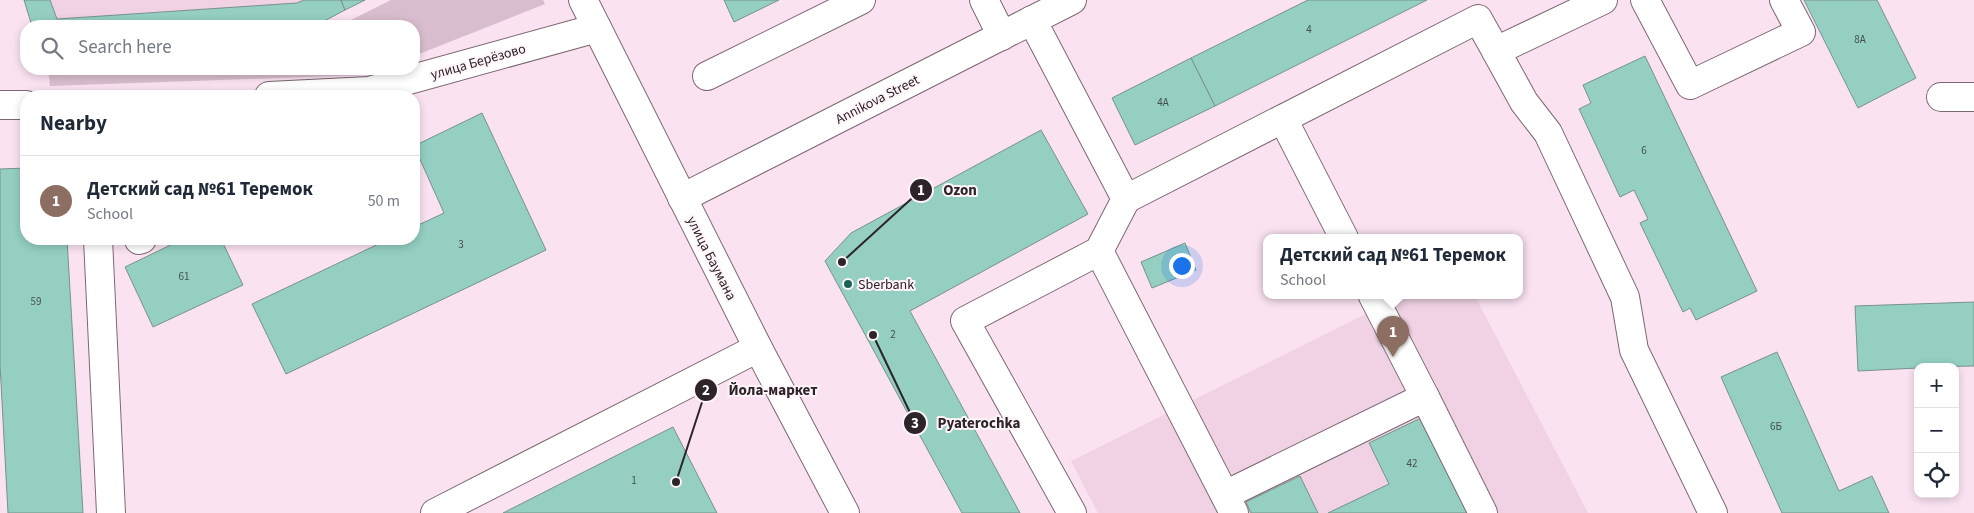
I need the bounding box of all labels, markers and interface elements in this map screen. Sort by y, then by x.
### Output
search box [20,20,420,75]
house number: 4 [1306,22,1312,37]
house number: 8А [1854,32,1866,47]
icon: search [38,34,66,62]
text: Search here [78,34,172,61]
street label: улица Берёзово [428,39,528,85]
street label: Annikova Street [832,70,923,130]
house number: 4А [1157,95,1169,110]
text: Nearby [40,108,107,138]
house number: 6 [1641,143,1647,158]
callout: Ozon [908,175,987,205]
text: Детский сад №61 Теремок [87,176,313,203]
text: 1 [917,180,925,201]
text: Ozon [943,180,977,201]
text: 1 [52,190,60,212]
text: 50 m [368,190,400,212]
text: School [87,203,133,225]
street label: улица Баумана [681,213,741,304]
popup [1263,234,1523,299]
house number: 3 [458,237,464,252]
text: Детский сад №61 Теремок [1280,242,1506,269]
your location [1169,253,1195,279]
house number: 61 [179,269,189,284]
text: School [1280,269,1326,291]
place label: Sberbank [858,275,914,295]
marker: Sberbank [842,278,854,290]
house number: 59 [31,294,41,309]
pin: 1 [1377,316,1409,357]
house number: 2 [890,327,896,342]
map controls [1914,363,1959,498]
button: + [1914,363,1959,408]
callout: Йола-маркет [694,375,828,405]
text: 2 [702,380,710,401]
text: Йола-маркет [728,380,818,401]
callout: Pyaterochka [903,408,1031,438]
button: − [1914,408,1959,453]
text: 3 [911,413,919,434]
text: Pyaterochka [937,413,1021,434]
house number: 6Б [1770,419,1782,434]
button: locate [1914,453,1959,498]
house number: 42 [1407,456,1417,471]
house number: 1 [631,473,637,488]

